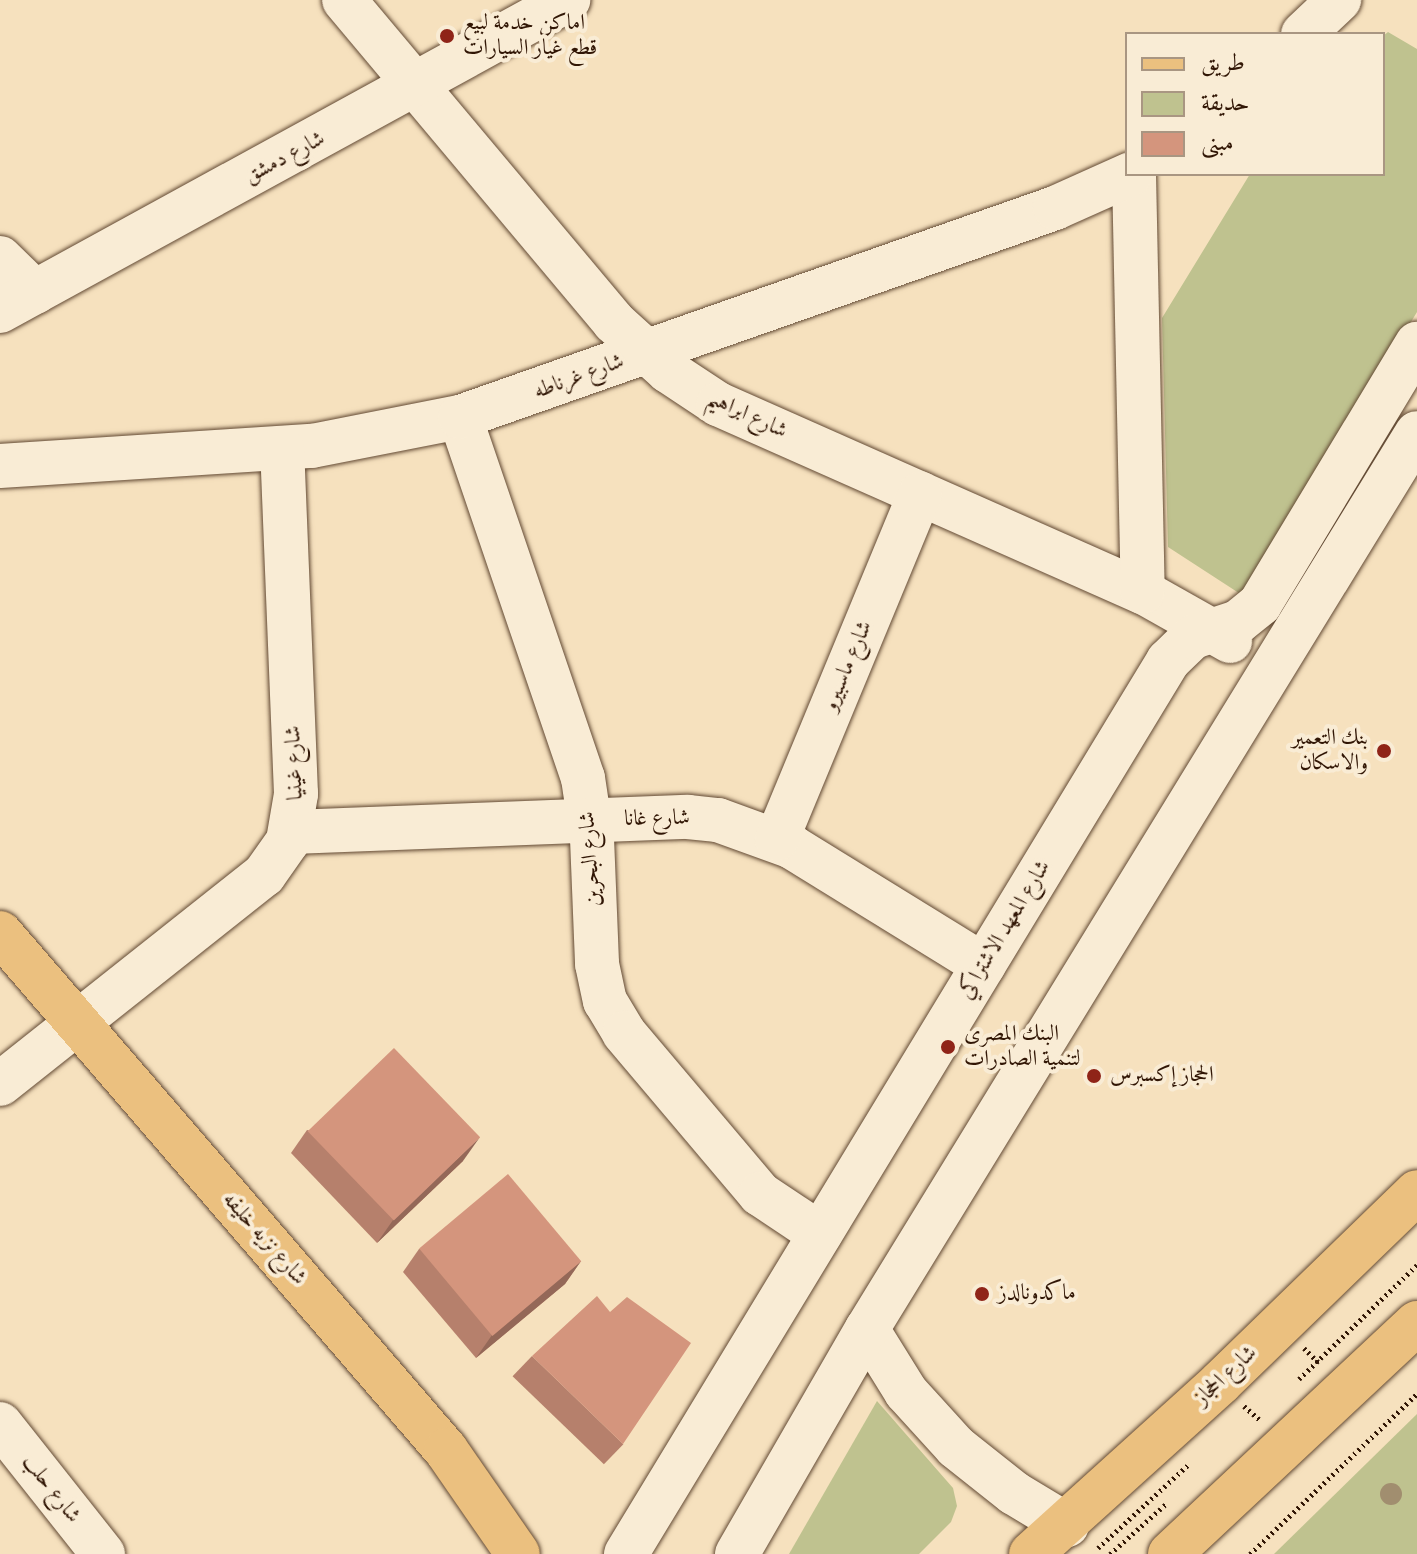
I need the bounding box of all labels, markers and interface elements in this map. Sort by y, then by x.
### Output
place label: اماكن خدمة لبيع قطع غيار السيارات [463,10,597,62]
marker: اماكن خدمة لبيع قطع غيار السيارات [438,27,456,45]
legend [1125,32,1385,176]
text: طريق [1201,48,1245,79]
text: حديقة [1201,88,1250,119]
street label: شارع دمشق [240,126,330,190]
text: مبنى [1201,128,1234,159]
street label: شارع غرناطه [530,349,628,405]
street label: شارع ابراهيم [703,385,791,445]
street label: شارع ماسبيرو [817,617,879,715]
street label: شارع غينيا [281,725,309,801]
place label: بنك التعمير والاسكان [1292,725,1368,776]
marker: بنك التعمير والاسكان [1375,742,1393,760]
street label: شارع غانا [624,805,690,833]
street label: شارع البحرين [575,811,607,907]
street label: شارع المعهد الاشتراكي [953,856,1057,1004]
place label: البنك المصرى لتنمية الصادرات [964,1021,1081,1072]
marker: البنك المصرى لتنمية الصادرات [939,1038,957,1056]
place label: الحجاز إكسبرس [1110,1063,1214,1089]
marker: الحجاز إكسبرس [1085,1067,1103,1085]
street label: شارع نزيه خليفه [216,1187,312,1291]
place label: ماكدونالدز [998,1281,1076,1307]
marker: ماكدونالدز [973,1285,991,1303]
street label: شارع الحجاز [1189,1340,1263,1412]
street label: شارع حلب [16,1449,86,1529]

